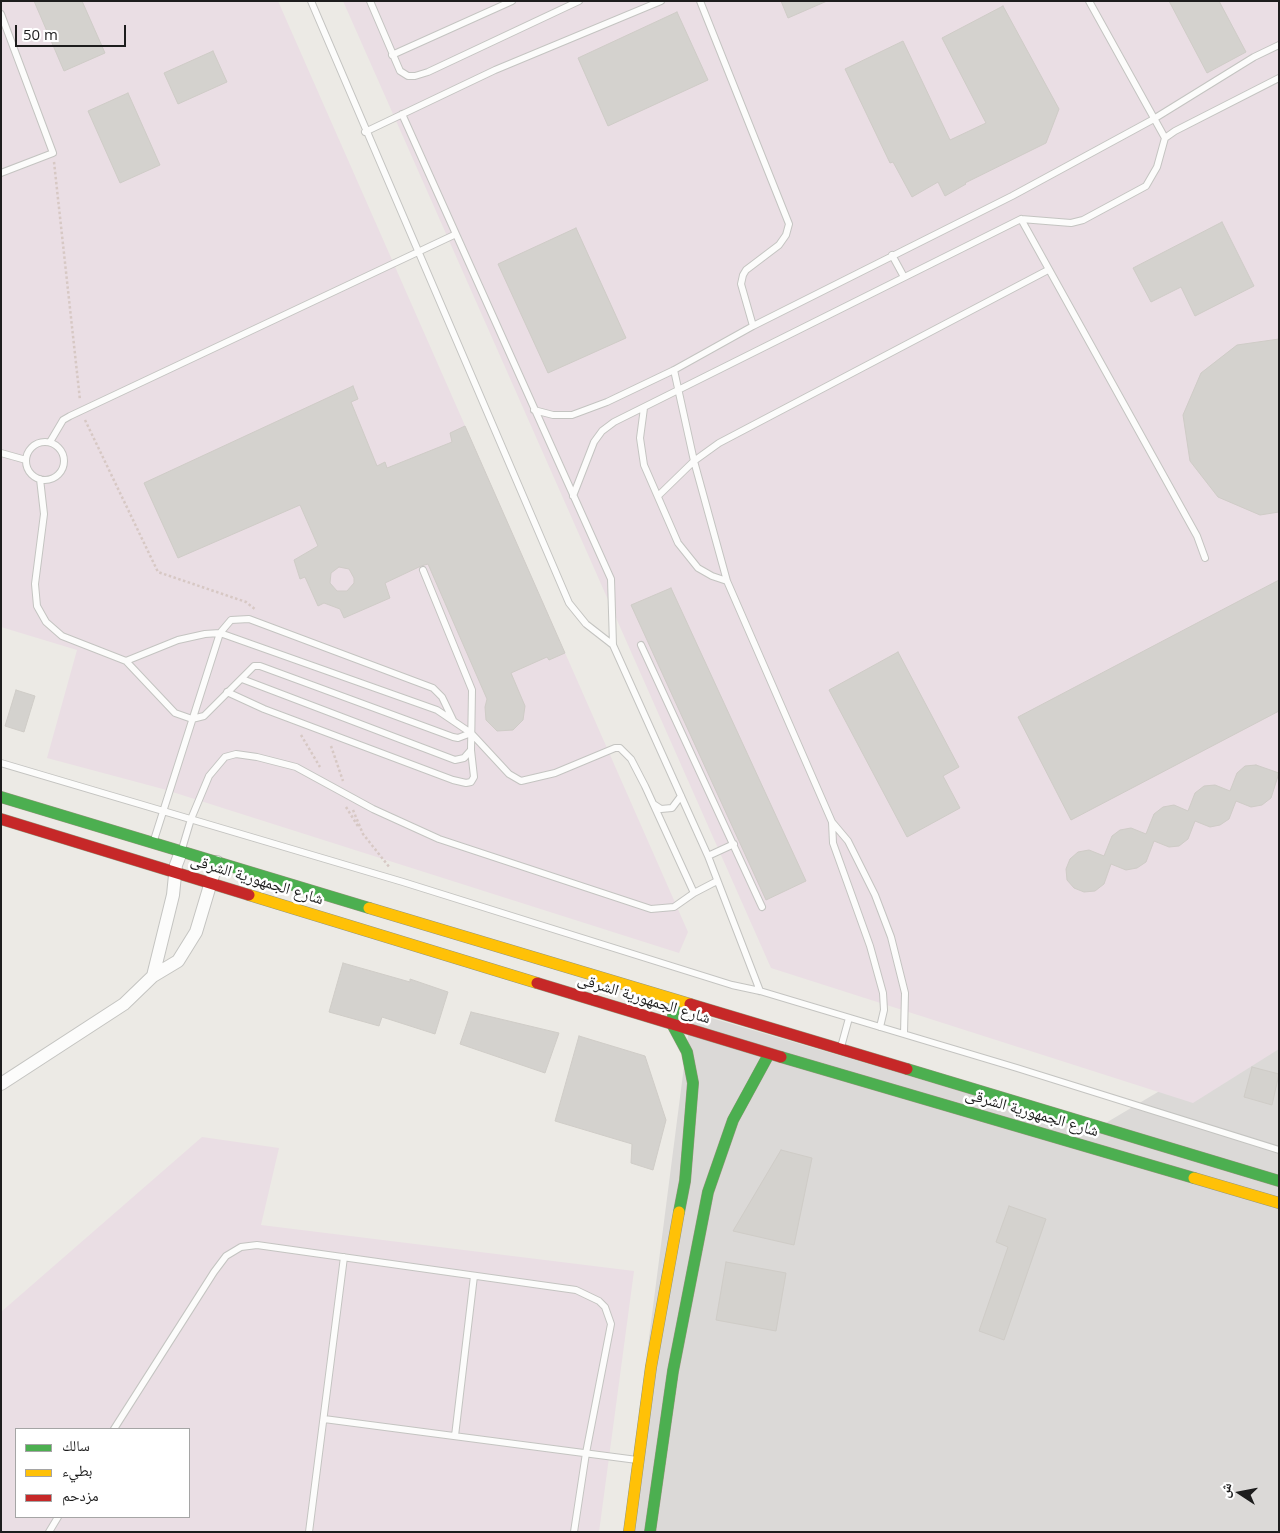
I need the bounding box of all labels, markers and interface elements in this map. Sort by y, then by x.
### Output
scale bar [18,15,129,47]
text: 50 m [23,24,58,44]
street label: شارع الجمهورية الشرقى [188,851,326,909]
street label: شارع الجمهورية الشرقى [575,970,713,1028]
street label: شارع الجمهورية الشرقى [963,1085,1101,1141]
legend [15,1428,190,1518]
text: سالك [62,1435,90,1455]
text: بطيء [62,1460,92,1480]
north arrow [1215,1468,1265,1518]
text: ش [1214,1481,1236,1499]
text: مزدحم [62,1485,99,1505]

